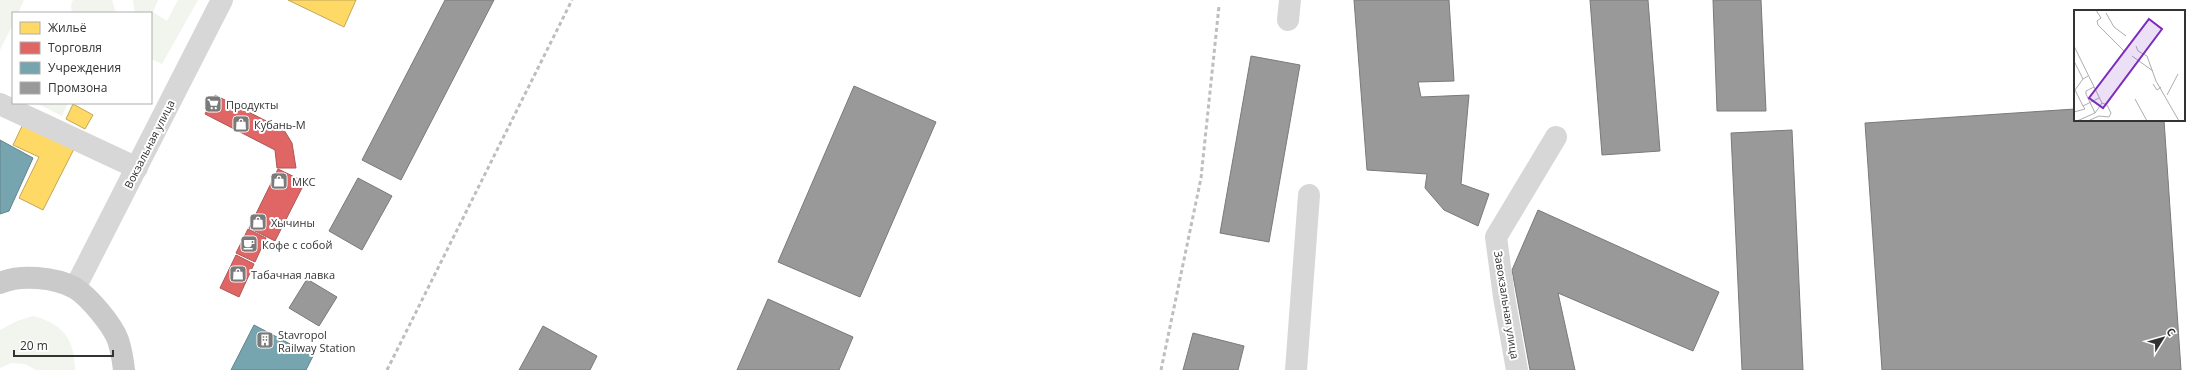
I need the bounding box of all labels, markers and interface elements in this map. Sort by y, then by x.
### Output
inset map [2074,10,2185,121]
legend [12,12,152,104]
text: Жильё [48,19,87,36]
text: Торговля [48,39,102,56]
text: Учреждения [48,59,121,76]
text: Промзона [48,79,107,96]
supermarket icon: Продукты [203,94,223,114]
street label: Вокзальная улица [120,97,178,191]
place label: Продукты [226,97,279,112]
shop icon: Кубань-М [231,114,251,134]
place label: Кубань-М [254,117,306,132]
shop icon: МКС [269,171,289,191]
place label: МКС [292,174,316,189]
shop icon: Хычины [248,212,268,232]
place label: Хычины [271,215,315,230]
cafe icon: Кофе с собой [239,234,259,254]
place label: Кофе с собой [262,237,332,252]
street label: Завокзальная улица [1491,250,1523,360]
shop icon: Табачная лавка [228,264,248,284]
place label: Табачная лавка [251,267,335,282]
north arrow [2143,318,2183,358]
text: С [2163,324,2179,339]
place label: Stavropol Railway Station [278,327,356,355]
building icon: Stavropol Railway Station [255,330,275,350]
scale bar [14,332,113,358]
text: 20 m [20,337,48,354]

